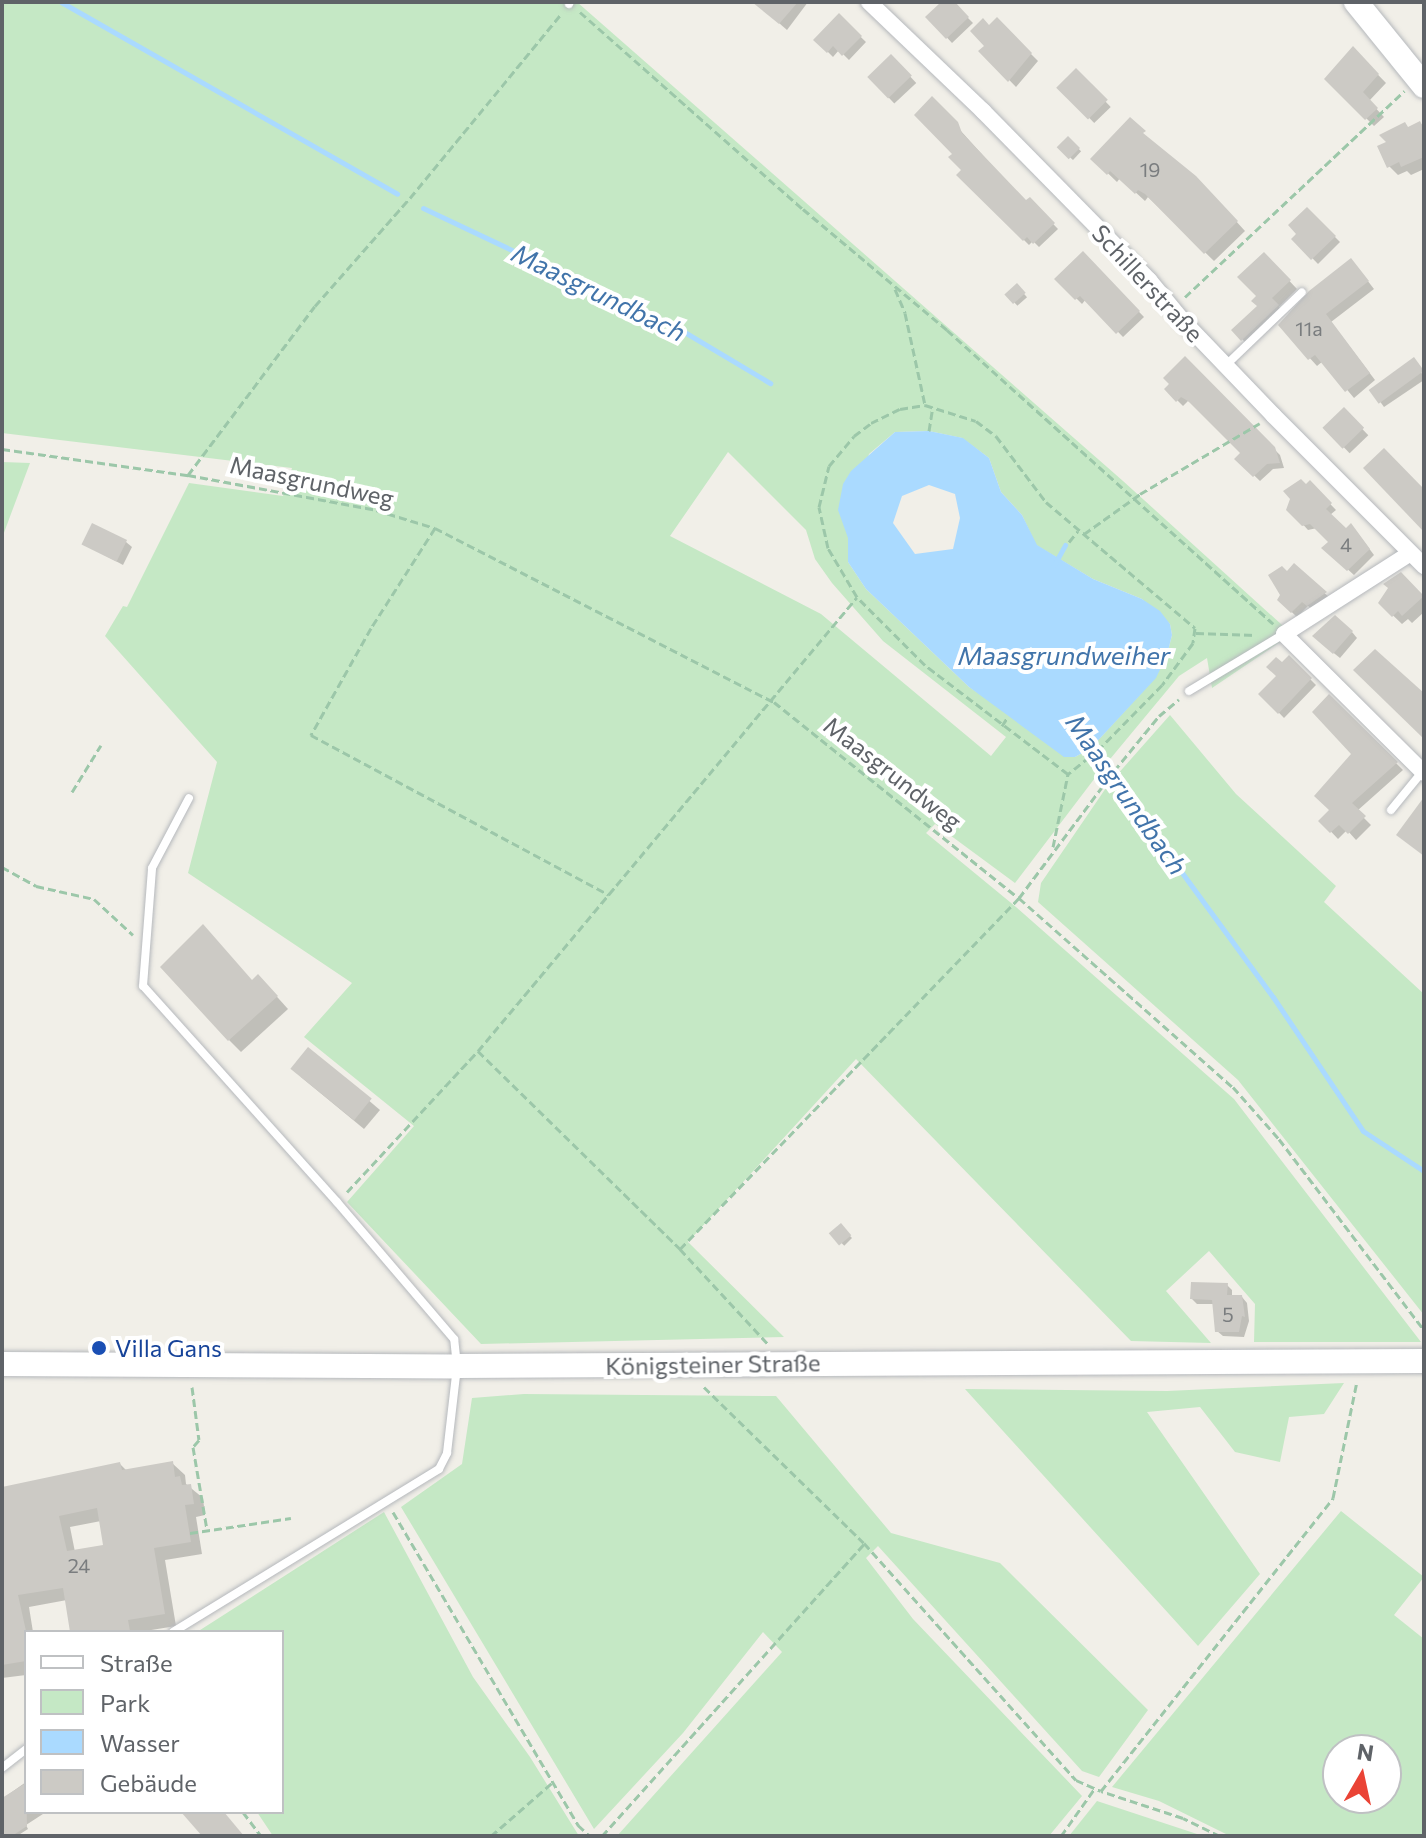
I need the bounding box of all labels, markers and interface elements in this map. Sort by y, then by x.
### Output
house number: 19 [1140,157,1160,181]
street label: Schillerstraße [1086,218,1210,348]
water label: Maasgrundbach [507,236,691,348]
house number: 11a [1295,316,1323,340]
street label: Maasgrundweg [227,450,397,512]
house number: 4 [1340,532,1352,556]
water label: Maasgrundweiher [958,639,1170,671]
water label: Maasgrundbach [1060,708,1194,880]
street label: Maasgrundweg [818,710,968,836]
house number: 5 [1222,1302,1234,1326]
place label: Villa Gans [115,1334,222,1362]
marker: Villa Gans [90,1339,108,1357]
street label: Königsteiner Straße [605,1348,821,1380]
house number: 24 [68,1553,90,1577]
legend [24,1630,284,1814]
text: Straße [100,1648,173,1677]
text: Park [100,1688,150,1717]
text: Wasser [100,1728,180,1757]
north arrow [1322,1734,1402,1814]
text: N [1355,1737,1376,1766]
text: Gebäude [100,1768,197,1797]

